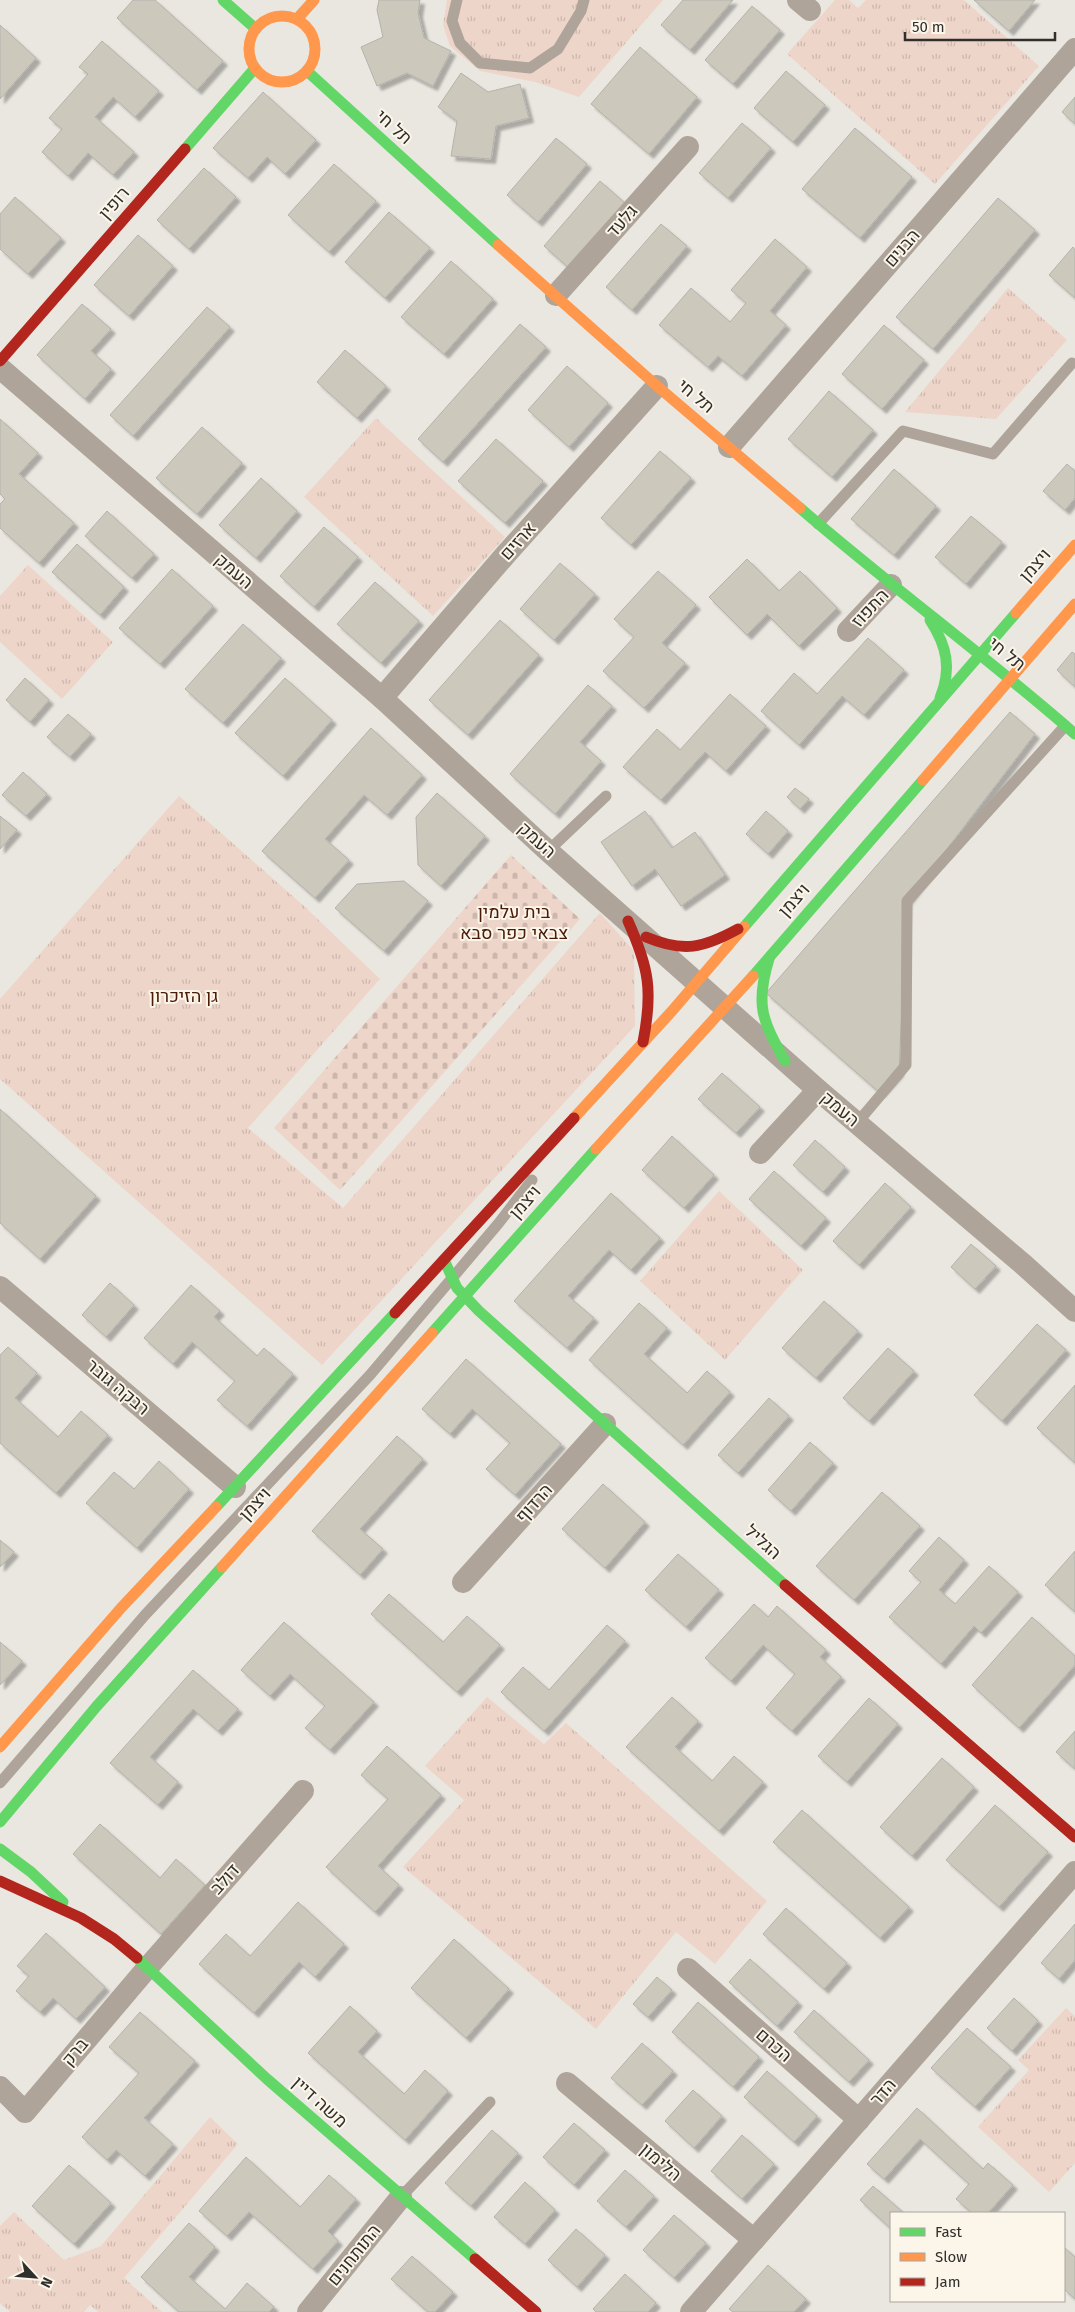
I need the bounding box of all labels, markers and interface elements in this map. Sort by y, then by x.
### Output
scale bar [905,10,1055,42]
text: 50 m [912,18,945,36]
street label: תל חי [371,105,417,149]
street label: רופין [94,182,134,224]
street label: גלעד [602,200,642,242]
street label: הבנים [879,224,925,272]
street label: תל חי [673,374,719,418]
street label: ארזים [495,517,541,565]
street label: ויצמן [1015,544,1055,586]
street label: העמק [210,548,258,594]
street label: התפוז [847,584,893,632]
street label: תל חי [984,632,1030,676]
street label: העמק [513,817,561,863]
street label: ויצמן [774,879,814,921]
park label: בית עלמין צבאי כפר סבא [460,901,568,944]
park label: גן הזיכרון [150,985,218,1007]
street label: העמק [816,1087,864,1131]
street label: ויצמן [505,1181,545,1223]
street label: רבקה גובר [82,1354,154,1420]
street label: הרדוף [511,1479,557,1527]
street label: ויצמן [234,1483,276,1525]
street label: הגליל [740,1520,786,1564]
street label: דולב [206,1859,244,1899]
street label: הכרם [751,2023,797,2067]
street label: ברק [57,2033,93,2070]
street label: משה דיין [288,2072,352,2132]
street label: הדר [865,2074,901,2110]
street label: הלימון [636,2138,686,2186]
legend [890,2212,1065,2302]
street label: התותחנים [323,2220,385,2290]
text: Fast [935,2223,962,2241]
text: Slow [935,2248,967,2266]
north arrow [10,2252,60,2302]
text: Jam [935,2273,961,2291]
text: N [37,2275,56,2290]

